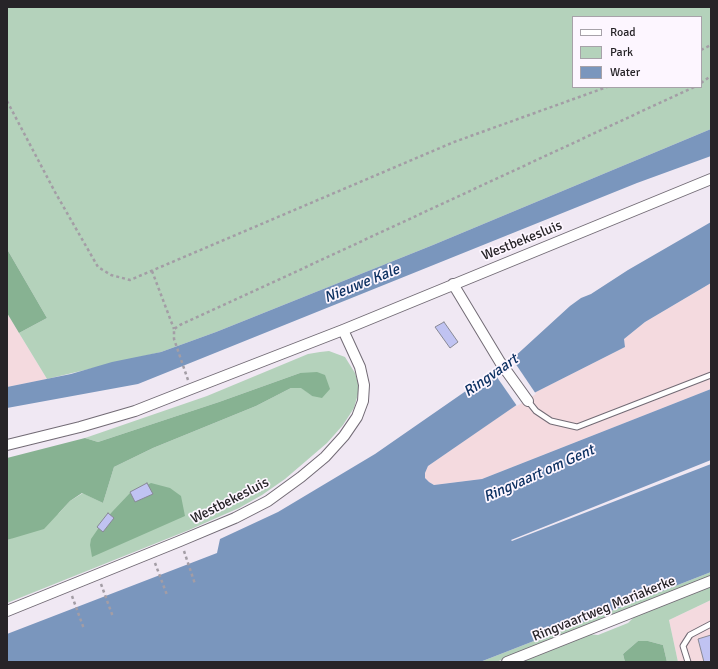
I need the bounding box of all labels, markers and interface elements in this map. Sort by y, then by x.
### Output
legend [572,16,702,88]
text: Road [610,25,636,40]
text: Park [610,45,633,60]
text: Water [610,65,640,80]
street label: Westbekesluis [479,217,565,265]
water label: Nieuwe Kale [322,261,402,307]
water label: Ringvaart [460,351,522,401]
water label: Ringvaart om Gent [481,442,597,506]
street label: Westbekesluis [188,474,272,528]
street label: Ringvaartweg Mariakerke [530,573,678,645]

